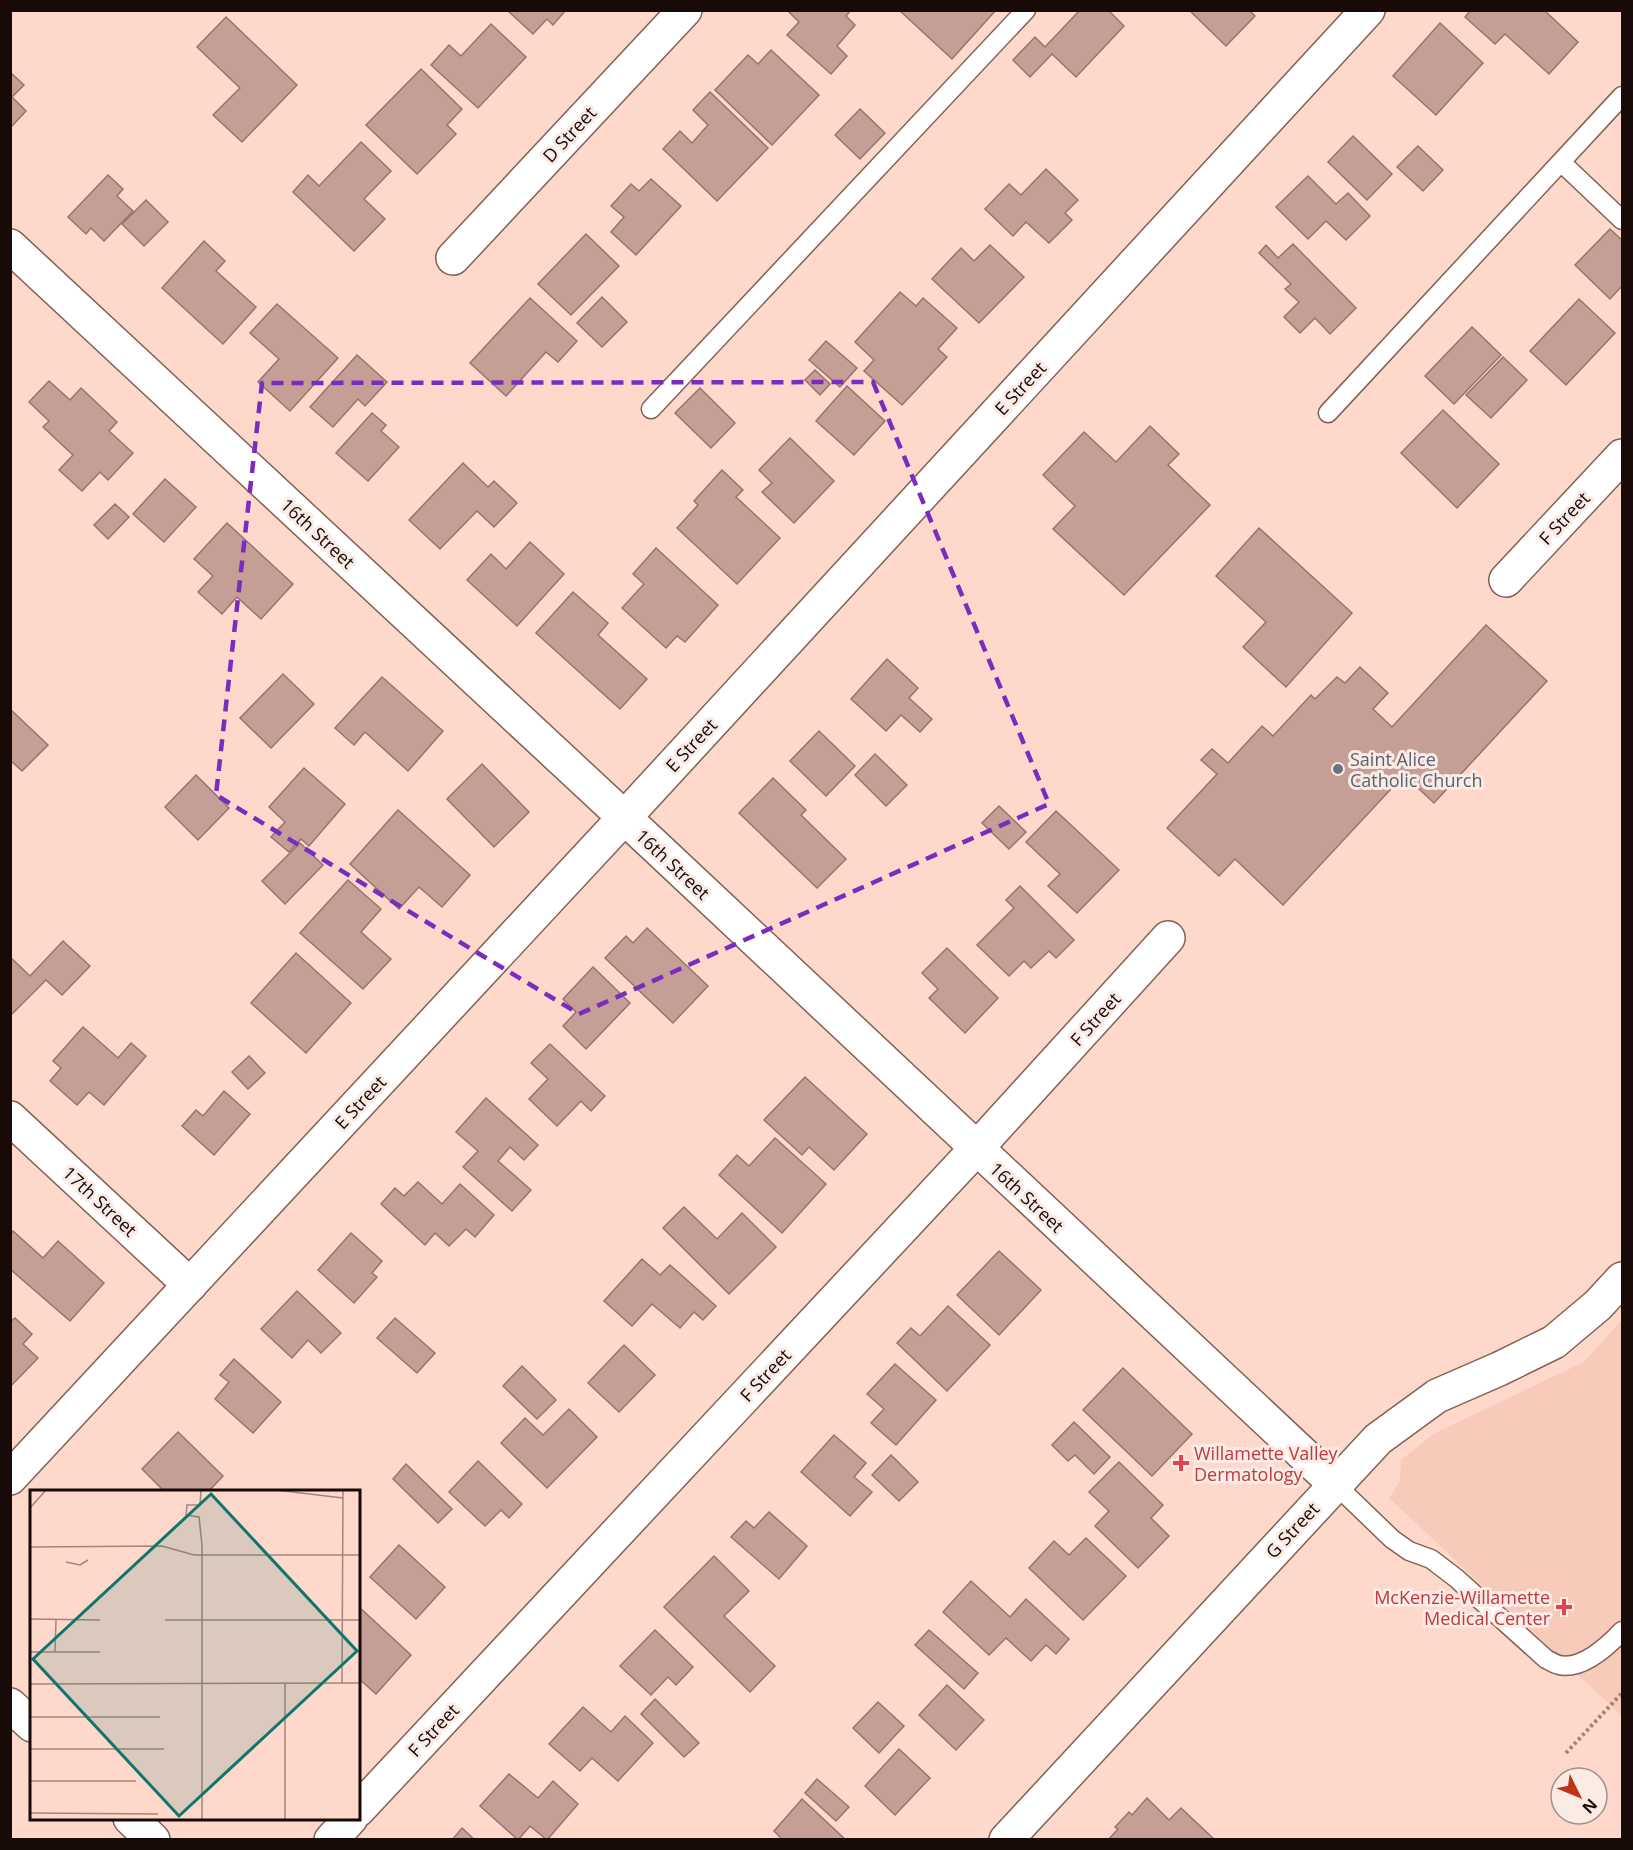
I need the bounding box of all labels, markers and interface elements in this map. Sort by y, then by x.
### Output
street label: D Street [537,101,601,167]
street label: E Street [989,356,1051,420]
street label: F Street [1533,486,1595,550]
street label: 16th Street [276,493,360,573]
street label: E Street [660,713,722,777]
place label: Saint Alice Catholic Church [1350,747,1482,792]
marker: Saint Alice Catholic Church [1331,762,1345,776]
street label: 16th Street [631,824,715,904]
street label: F Street [1065,987,1125,1051]
street label: E Street [329,1070,391,1134]
street label: 16th Street [985,1157,1069,1237]
street label: 17th Street [58,1161,142,1241]
street label: F Street [734,1343,796,1407]
place label: Willamette Valley Dermatology [1194,1441,1339,1486]
marker: Willamette Valley Dermatology [1172,1454,1190,1472]
inset map [30,1490,360,1820]
street label: G Street [1260,1497,1324,1563]
place label: McKenzie-Willamette Medical Center [1374,1585,1551,1630]
marker: McKenzie-Willamette Medical Center [1555,1598,1573,1616]
street label: F Street [402,1698,464,1762]
north arrow [1549,1766,1609,1826]
text: N [1577,1794,1602,1818]

